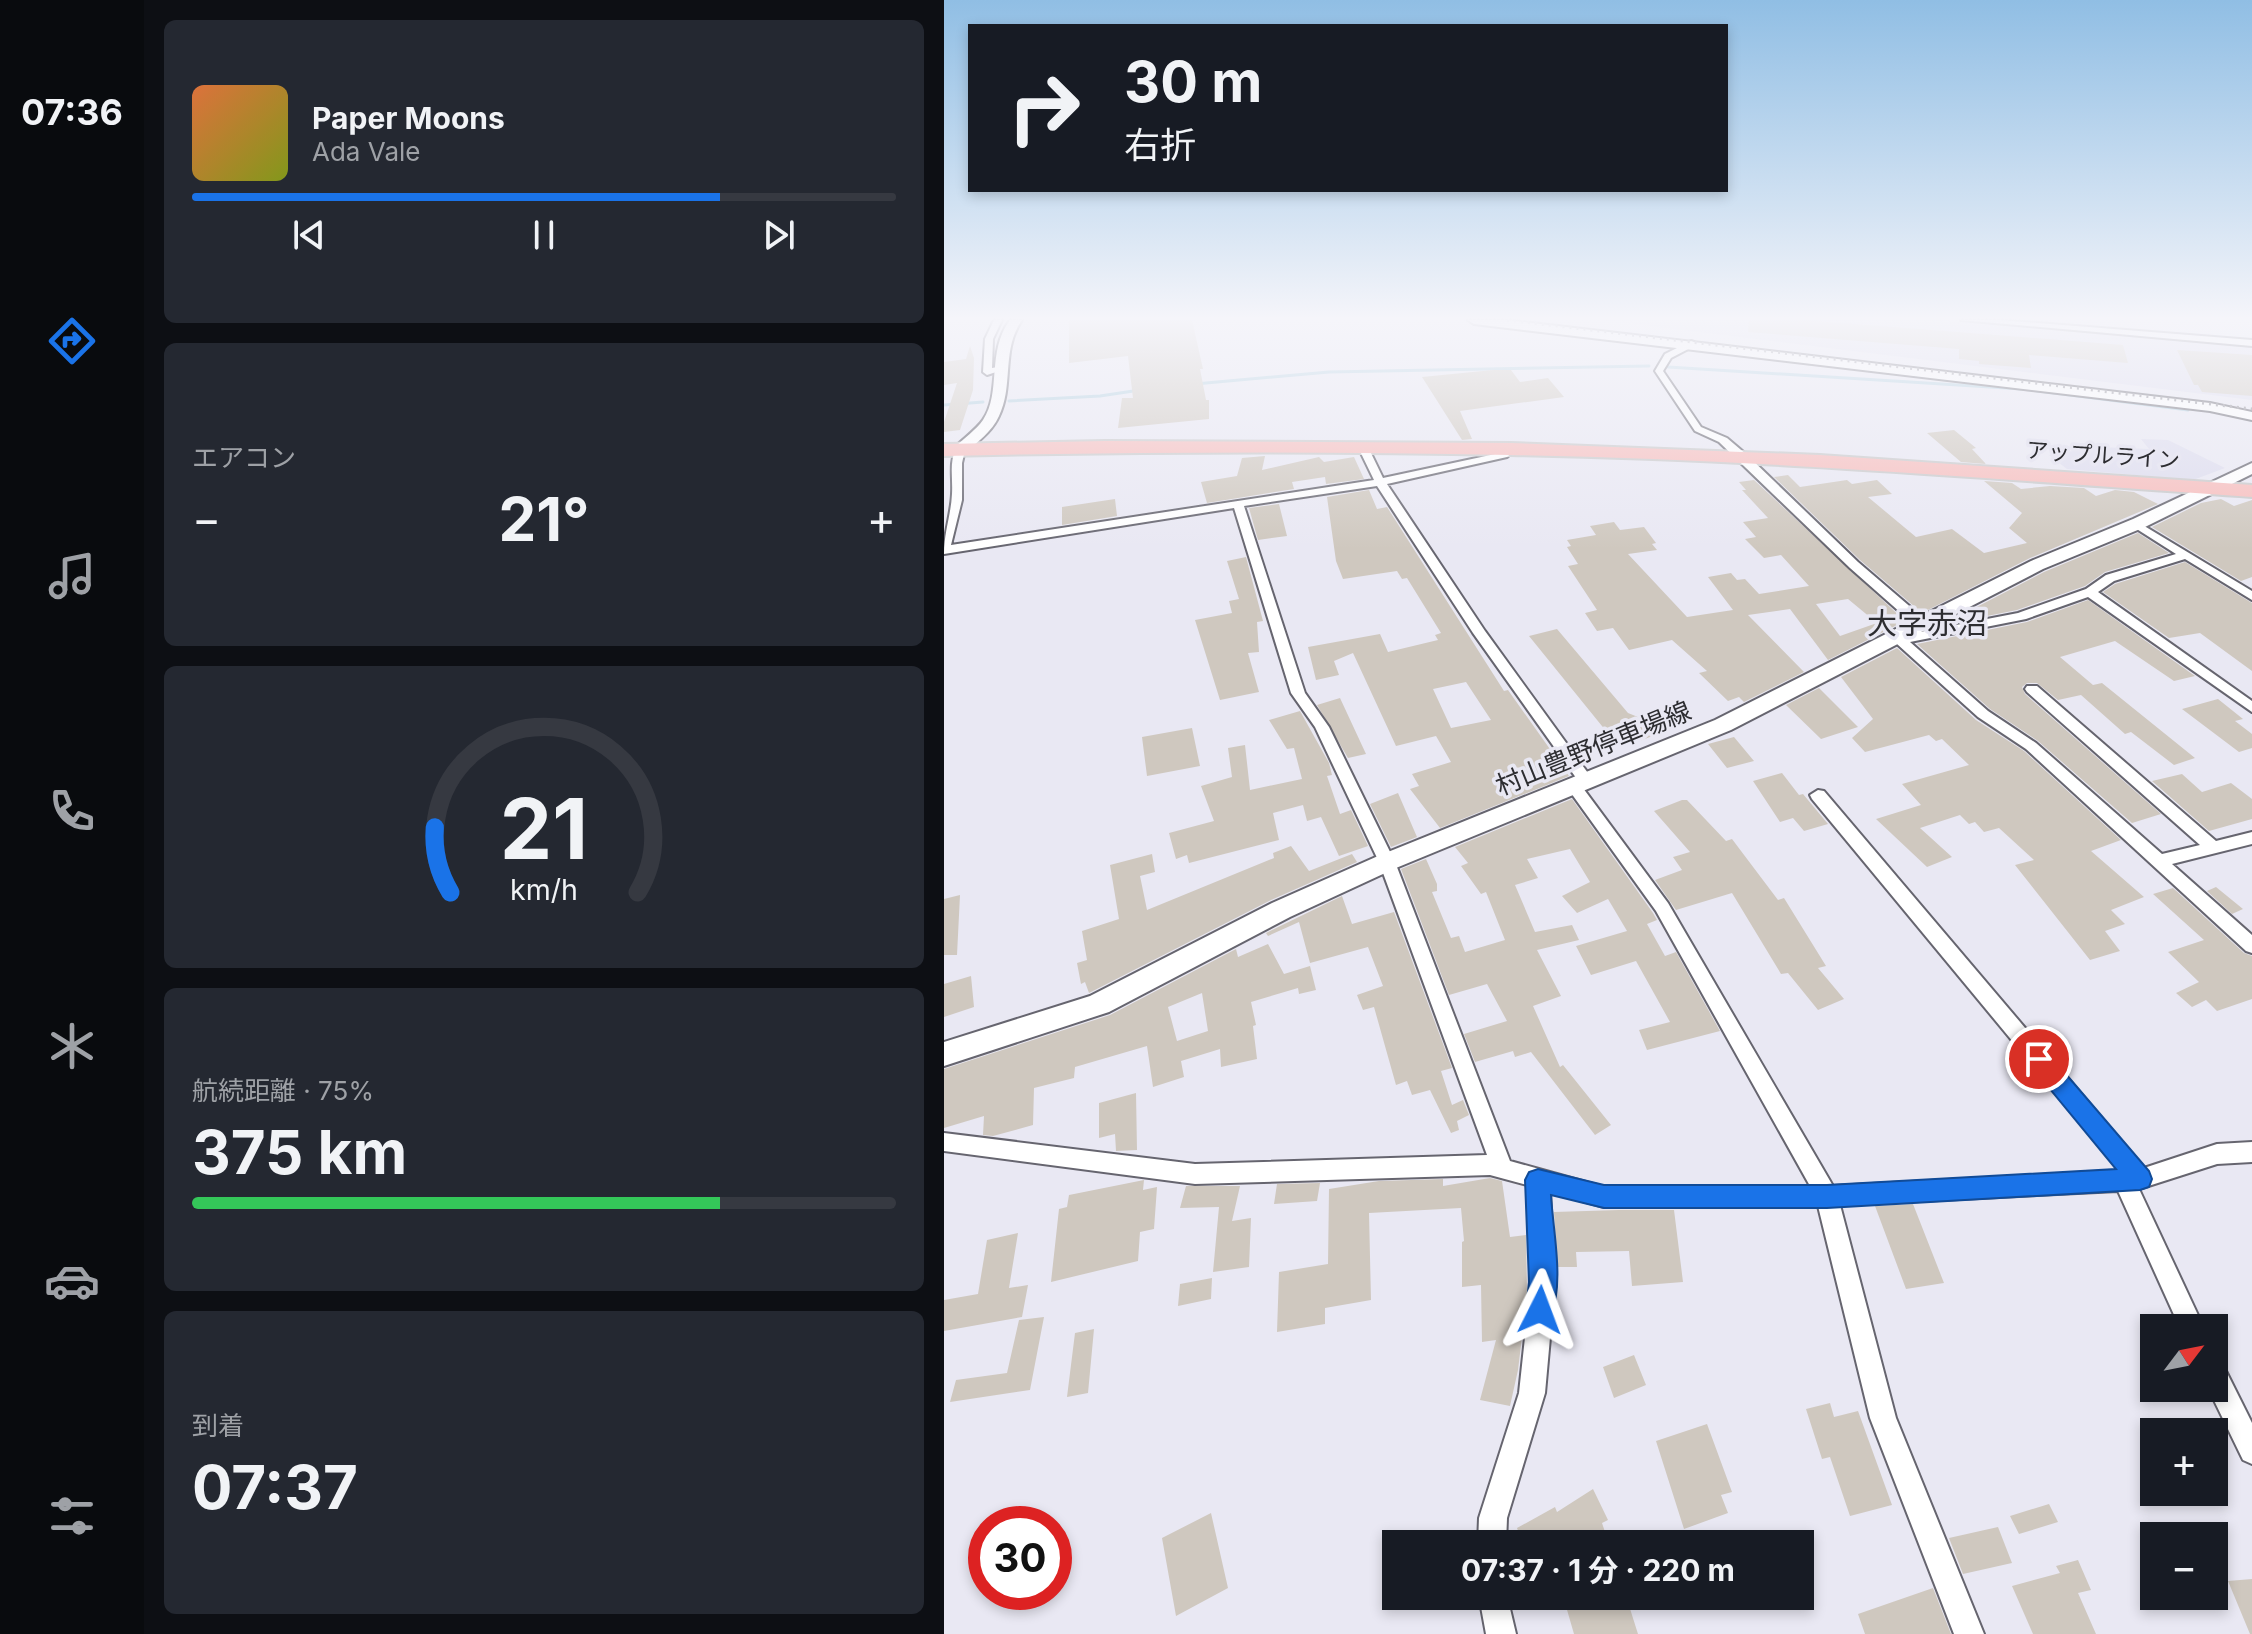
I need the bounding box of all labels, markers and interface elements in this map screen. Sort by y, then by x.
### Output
text: 30 m [1124,48,1262,116]
icon: right [992,56,1096,160]
text: 07:36 [21,90,123,134]
text: Paper Moons [312,100,505,136]
text: 右折 [1124,123,1196,167]
text: Ada Vale [312,136,420,167]
icon: previous [287,213,331,257]
icon: pause [522,213,566,257]
icon: next [757,213,801,257]
icon: directions [44,313,100,369]
street label: アップルライン [2025,437,2181,473]
text: エアコン [192,442,296,473]
text: 21° [498,483,590,555]
text: − [192,492,221,546]
text: + [867,492,896,546]
icon: music [44,548,100,604]
district label: 大字赤沼 [1867,605,1987,641]
street label: 村山豊野停車場線 [1491,695,1695,801]
text: 21 [500,778,588,879]
icon: phone [44,783,100,839]
text: km/h [510,872,578,907]
icon: climate [44,1018,100,1074]
pin [2005,1025,2073,1093]
icon: arrive [2017,1037,2061,1081]
text: 航続距離 · 75% [192,1075,374,1106]
text: 375 km [192,1116,407,1188]
icon: car [44,1253,100,1309]
position arrow [1498,1268,1582,1352]
north arrow [2140,1314,2228,1402]
map controls [2140,1314,2228,1610]
text: 到着 [192,1410,244,1441]
button: + [2140,1418,2228,1506]
text: 07:37 [192,1451,358,1523]
icon: filters [44,1488,100,1544]
speed limit sign: 30 [968,1506,1072,1610]
button: − [2140,1522,2228,1610]
text: 07:37 · 1 分 · 220 m [1461,1552,1735,1588]

